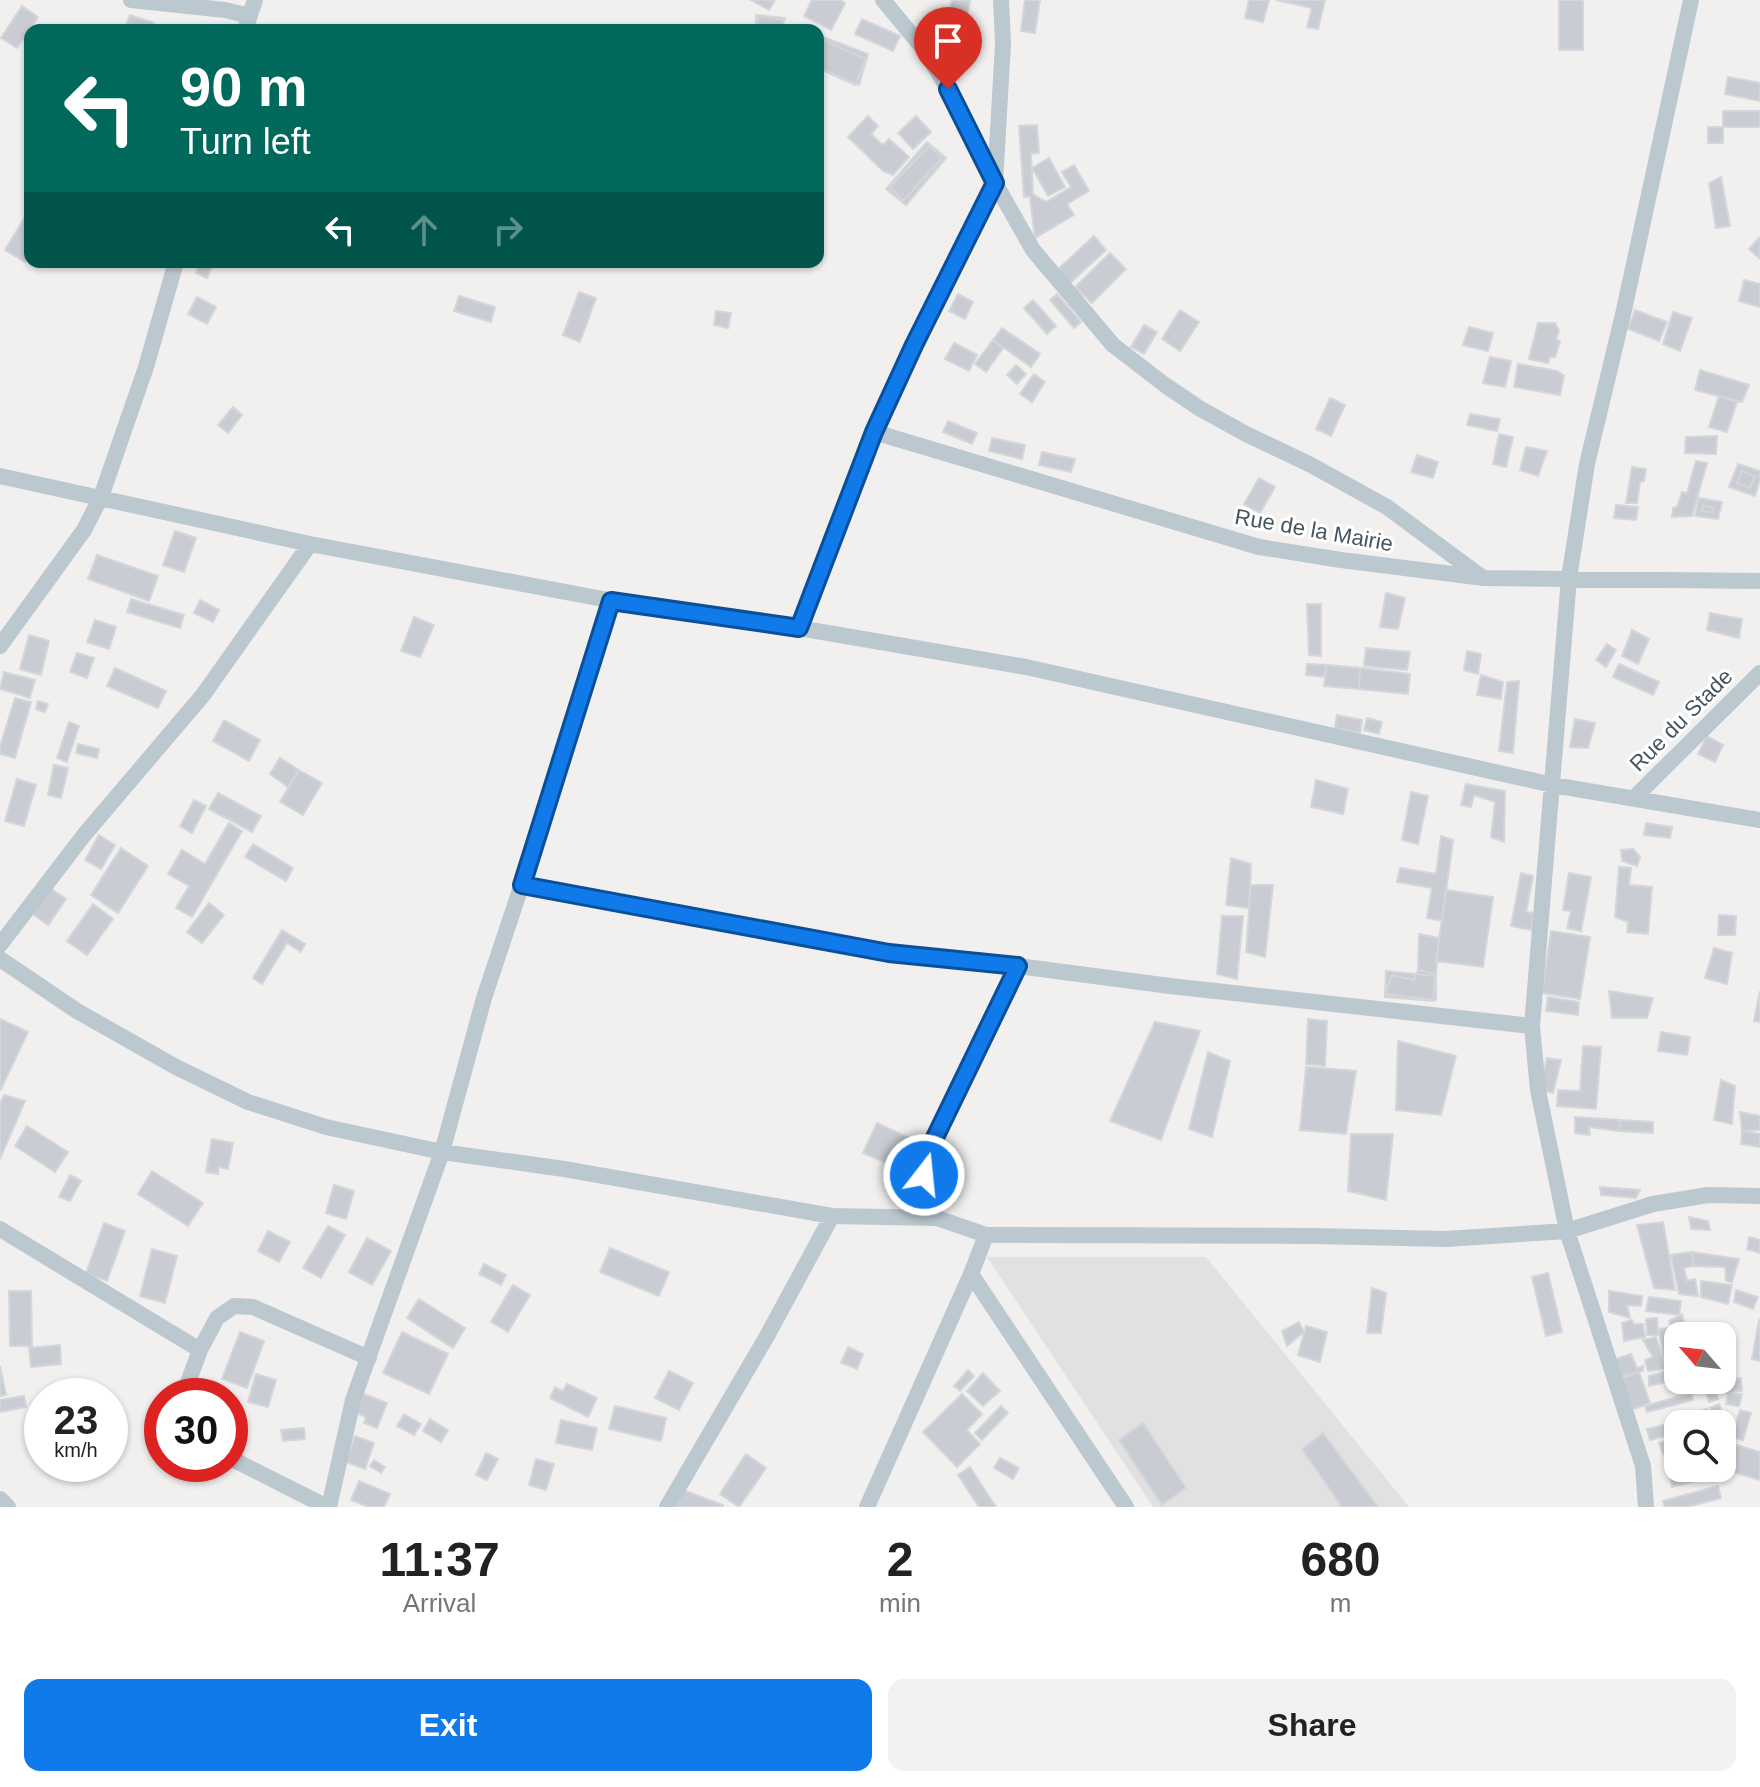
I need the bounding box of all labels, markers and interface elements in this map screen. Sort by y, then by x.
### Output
pin [914,7,982,89]
icon: arrive [926,19,970,63]
text: 90 m [180,55,308,118]
icon: left [48,56,152,160]
text: Turn left [180,121,311,162]
icon: left [318,208,362,252]
icon: ahead [402,208,446,252]
icon: right [486,208,530,252]
street label: Rue de la Mairie [1233,504,1395,556]
street label: Rue du Stade [1625,664,1737,776]
position arrow [882,1133,966,1217]
north arrow [1664,1322,1736,1394]
map controls [1664,1322,1736,1482]
speed limit sign: 30 [144,1378,248,1482]
text: 23 [54,1398,98,1442]
button: search [1664,1410,1736,1482]
text: km/h [54,1439,98,1461]
text: 11:37 [379,1533,500,1586]
text: 2 [887,1533,913,1586]
text: 680 [1300,1533,1381,1586]
text: Arrival [403,1588,476,1618]
text: min [879,1588,921,1618]
text: m [1330,1588,1351,1618]
button: Exit [24,1679,872,1771]
button: Share [888,1679,1736,1771]

